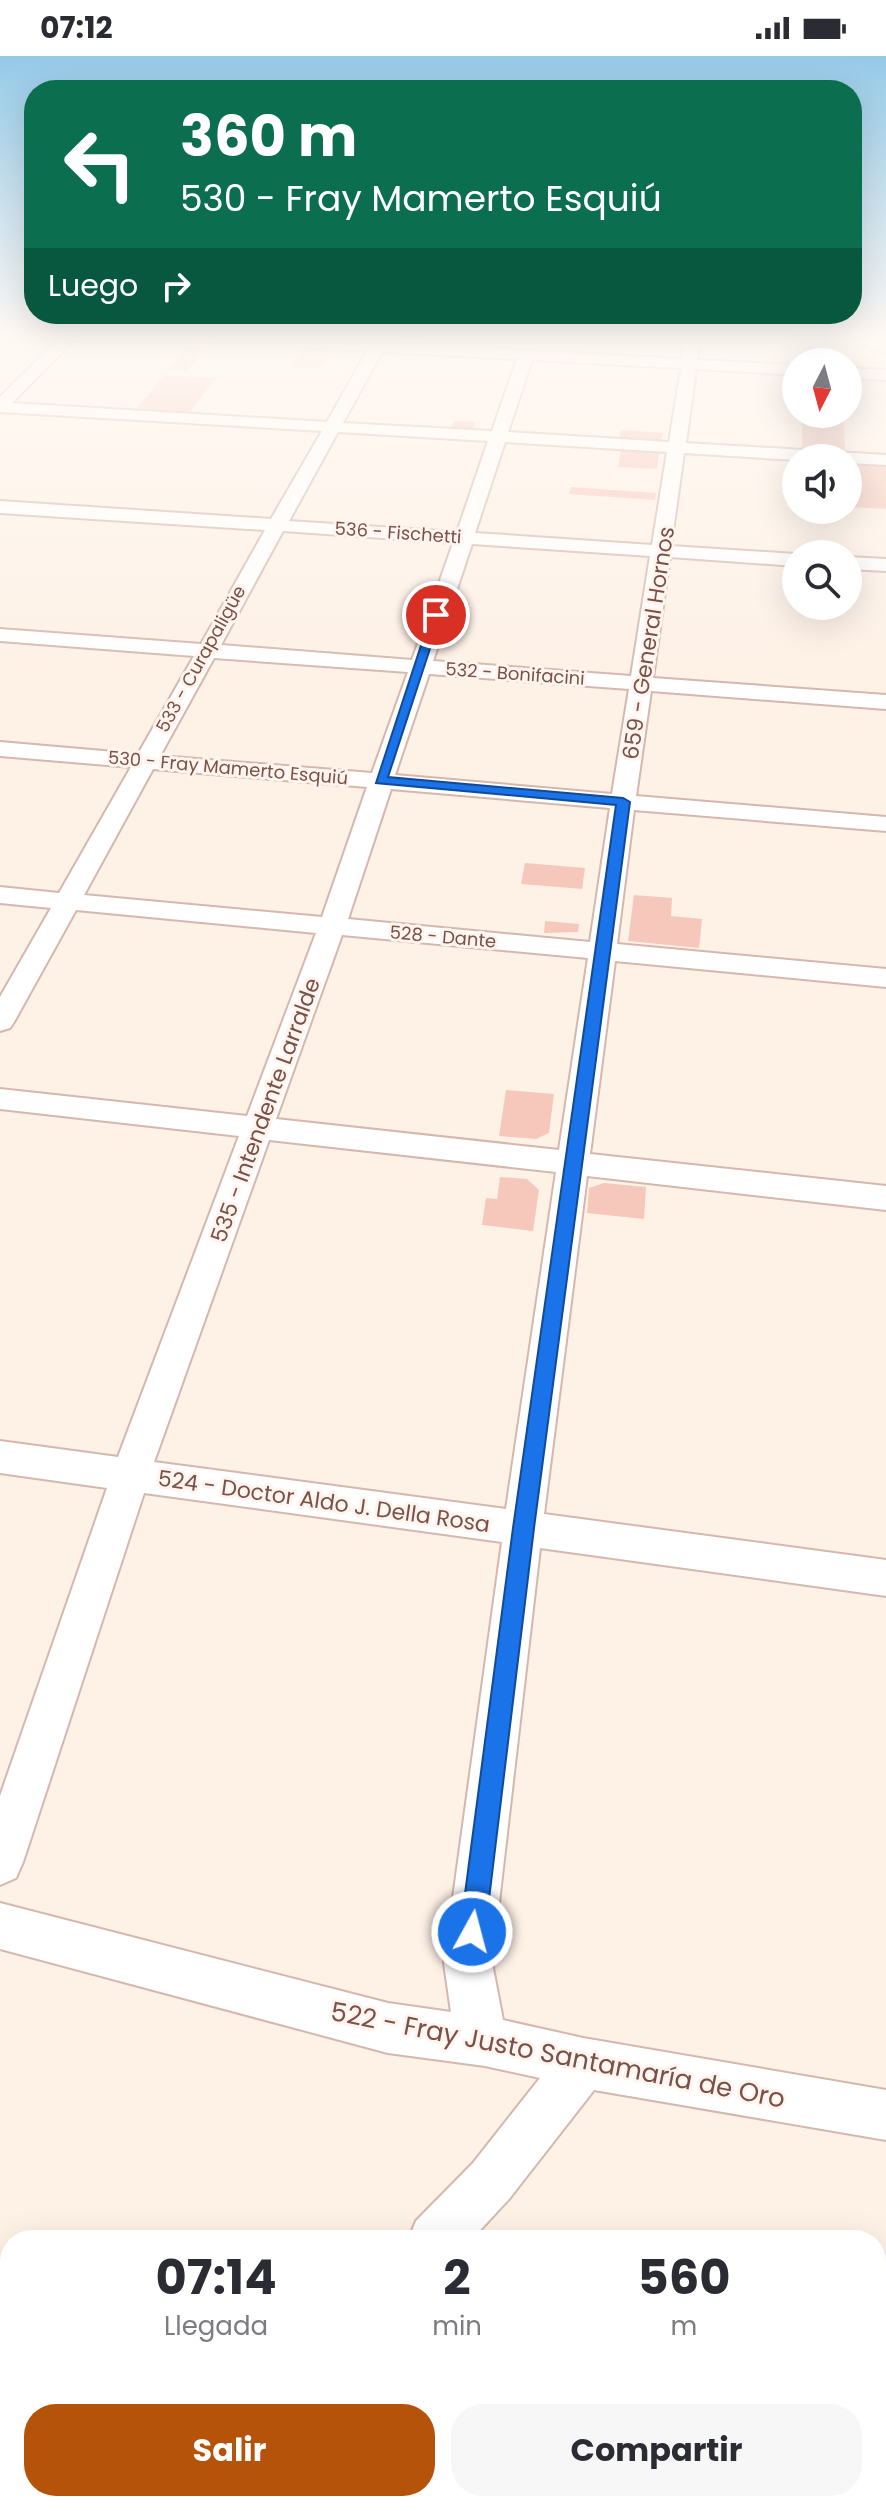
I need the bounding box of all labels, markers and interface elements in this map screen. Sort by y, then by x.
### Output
text: 07:12 [40,6,113,49]
text: 360 m [180,97,357,176]
icon: left [48,112,152,216]
text: 530 - Fray Mamerto Esquiú [180,173,662,224]
text: Luego [48,264,138,307]
icon: right [154,264,198,308]
north arrow [782,348,862,428]
map controls [782,348,862,620]
button: sound [782,444,862,524]
street label: 536 - Fischetti [334,516,462,549]
street label: 659 - General Hornos [615,524,682,762]
button: search [782,540,862,620]
street label: 533 - Curapaligüe [150,581,251,737]
pin [402,581,470,649]
icon: arrive [414,593,458,637]
street label: 532 - Bonifacini [444,656,586,691]
street label: 530 - Fray Mamerto Esquiú [107,745,349,790]
street label: 528 - Dante [389,919,497,954]
street label: 535 - Intendente Larralde [203,974,328,1247]
street label: 524 - Doctor Aldo J. Della Rosa [156,1463,492,1540]
position arrow [430,1890,514,1974]
street label: 522 - Fray Justo Santamaría de Oro [328,1993,788,2117]
text: 07:14 [155,2244,277,2311]
text: 2 [443,2244,471,2311]
text: 560 [637,2244,731,2311]
text: Llegada [164,2308,268,2344]
text: min [432,2308,482,2344]
text: m [671,2308,697,2344]
button: Salir [24,2404,435,2496]
button: Compartir [451,2404,862,2496]

